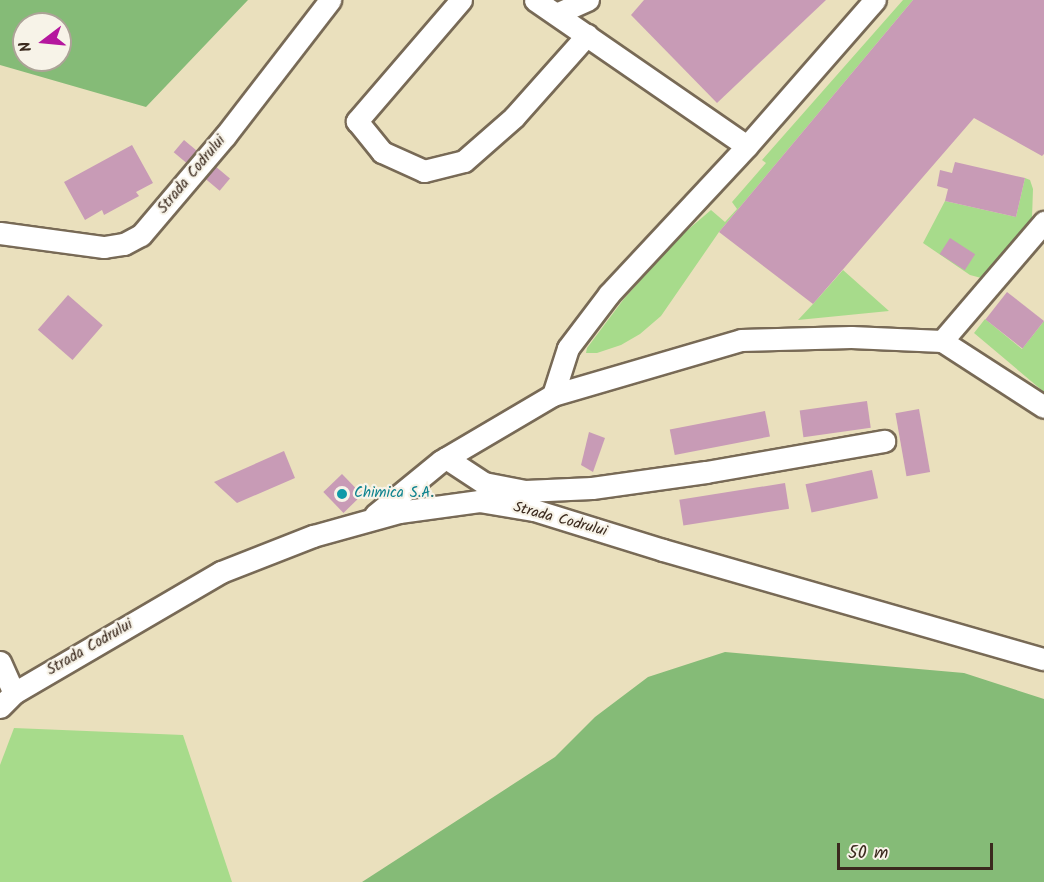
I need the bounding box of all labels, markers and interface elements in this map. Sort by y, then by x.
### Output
north arrow [12,12,72,72]
text: N [13,38,40,55]
street label: Strada Codrului [154,132,230,218]
place label: Chimica S.A. [354,485,434,503]
marker: Chimica S.A. [335,487,349,501]
street label: Strada Codrului [511,499,609,541]
street label: Strada Codrului [44,616,136,680]
scale bar [840,831,996,869]
text: 50 m [848,839,888,868]

